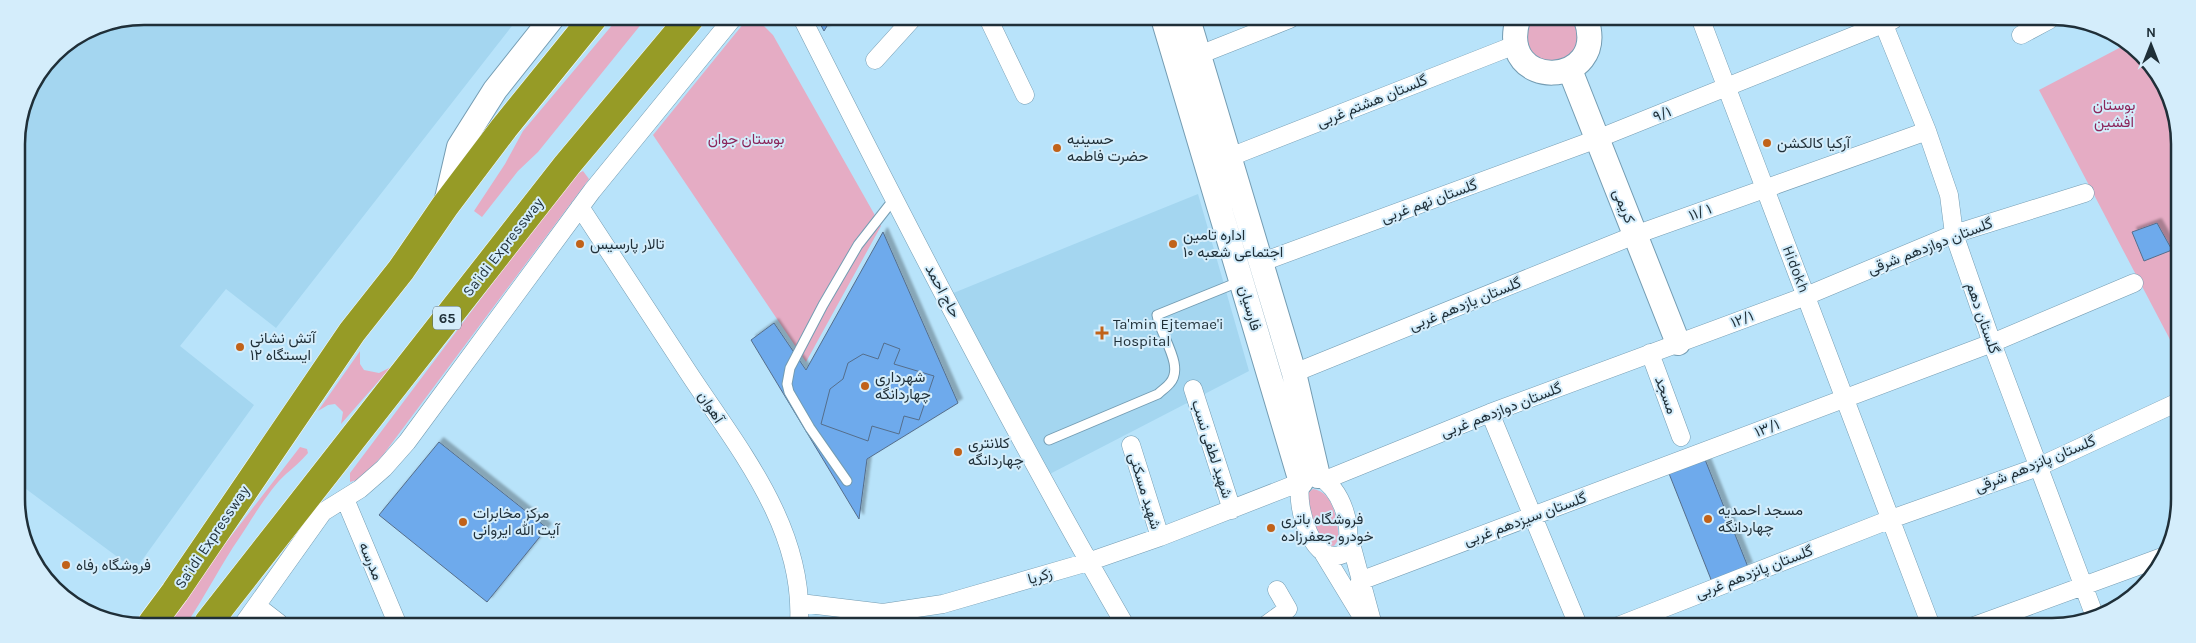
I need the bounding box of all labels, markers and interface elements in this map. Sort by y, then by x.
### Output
north arrow [2126,20,2176,70]
text: N [2146,24,2156,41]
street label: گلستان هشتم غربی [1314,70,1431,132]
park label: بوستان افشین [2093,96,2135,132]
street label: ۹/۱ [1650,102,1674,126]
park label: بوستان جوان [708,130,784,148]
place label: حسینیه حضرت فاطمه [1067,130,1148,165]
place label: آرکیا کالکشن [1777,134,1851,153]
marker: آرکیا کالکشن [1761,137,1773,149]
marker: حسینیه حضرت فاطمه [1051,142,1063,154]
street label: گلستان نهم غربی [1378,175,1480,228]
street label: کریمی [1608,186,1639,227]
street label: Sa'idi Expressway [459,194,547,300]
street label: ۱۱/ ۱ [1686,200,1714,224]
street label: گلستان دوازدهم شرقی [1865,214,1996,279]
place label: اداره تامین اجتماعی شعبه ۱۰ [1183,226,1283,262]
place label: تالار پارسیس [590,235,665,254]
marker: تالار پارسیس [574,238,586,250]
marker: اداره تامین اجتماعی شعبه ۱۰ [1167,238,1179,250]
street label: Hidokh [1779,243,1813,295]
street label: حاج احمد [920,261,964,322]
street label: گلستان یازدهم غربی [1406,273,1524,336]
street label: گلستان دهم [1961,280,2004,357]
street label: فارسیان [1235,283,1265,333]
road number: 65 [433,306,461,330]
street label: ۱۲/۱ [1728,307,1756,331]
place label: Ta'min Ejtemae'i Hospital [1113,315,1224,350]
marker: Ta'min Ejtemae'i Hospital [1095,326,1109,340]
place label: آتش نشانی ایستگاه ۱۲ [250,329,317,364]
marker: آتش نشانی ایستگاه ۱۲ [234,341,246,353]
place label: شهرداری چهاردانگه [875,368,931,404]
street label: مسجد [1651,374,1681,416]
street label: گلستان دوازدهم غربی [1438,379,1565,442]
marker: شهرداری چهاردانگه [859,380,871,392]
street label: آهوان [694,388,729,428]
street label: شهید لطفی نسب [1187,398,1236,501]
street label: ۱۳/۱ [1752,415,1782,441]
street label: گلستان پانزدهم شرقی [1972,431,2099,497]
place label: کلانتری چهاردانگه [968,434,1024,470]
marker: کلانتری چهاردانگه [952,446,964,458]
street label: شهید مسکنی [1124,450,1165,532]
street label: Sa'idi Expressway [171,482,253,592]
street label: گلستان سیزدهم غربی [1461,488,1590,551]
place label: مسجد احمدیه چهاردانگه [1718,501,1803,537]
place label: مرکز مخابرات آیت الله ایروانی [473,504,561,540]
place label: فروشگاه باتری خودرو جعفرزاده [1281,510,1373,545]
marker: مسجد احمدیه چهاردانگه [1702,513,1714,525]
marker: مرکز مخابرات آیت الله ایروانی [457,516,469,528]
marker: فروشگاه باتری خودرو جعفرزاده [1265,522,1277,534]
street label: مدرسه [355,539,387,583]
street label: گلستان پانزدهم غربی [1693,541,1816,604]
place label: فروشگاه رفاه [76,556,151,574]
marker: فروشگاه رفاه [60,559,72,571]
street label: زکریا [1026,564,1054,588]

